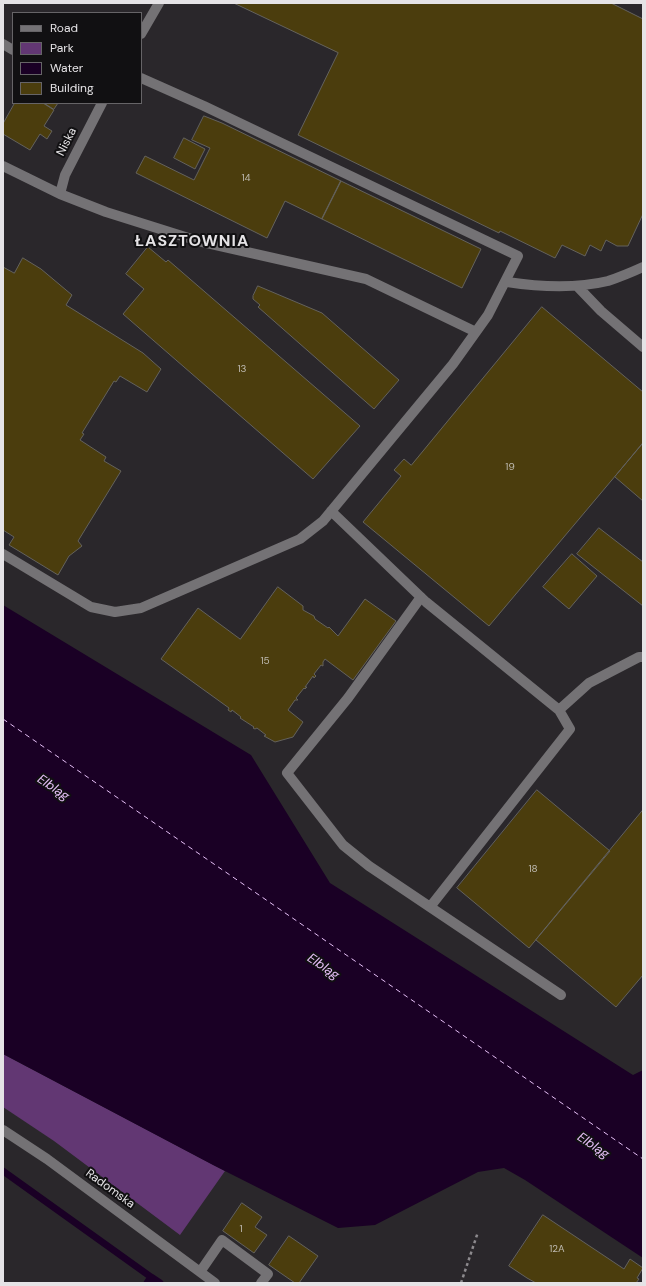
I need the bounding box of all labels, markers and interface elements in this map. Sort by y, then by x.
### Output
legend [12,12,142,104]
text: Road [50,20,78,36]
text: Park [50,40,74,56]
text: Water [50,60,83,76]
text: Building [50,80,94,96]
street label: Niska [54,125,80,159]
house number: 14 [241,172,251,184]
district label: ŁASZTOWNIA [135,232,249,252]
house number: 13 [237,363,247,375]
house number: 19 [505,461,515,473]
house number: 15 [260,655,270,667]
water label: Elbląg [34,772,72,804]
house number: 18 [528,863,538,875]
water label: Elbląg [304,951,342,983]
water label: Elbląg [574,1130,612,1162]
street label: Radomska [83,1166,137,1212]
house number: 1 [239,1223,243,1235]
house number: 12A [549,1243,565,1255]

